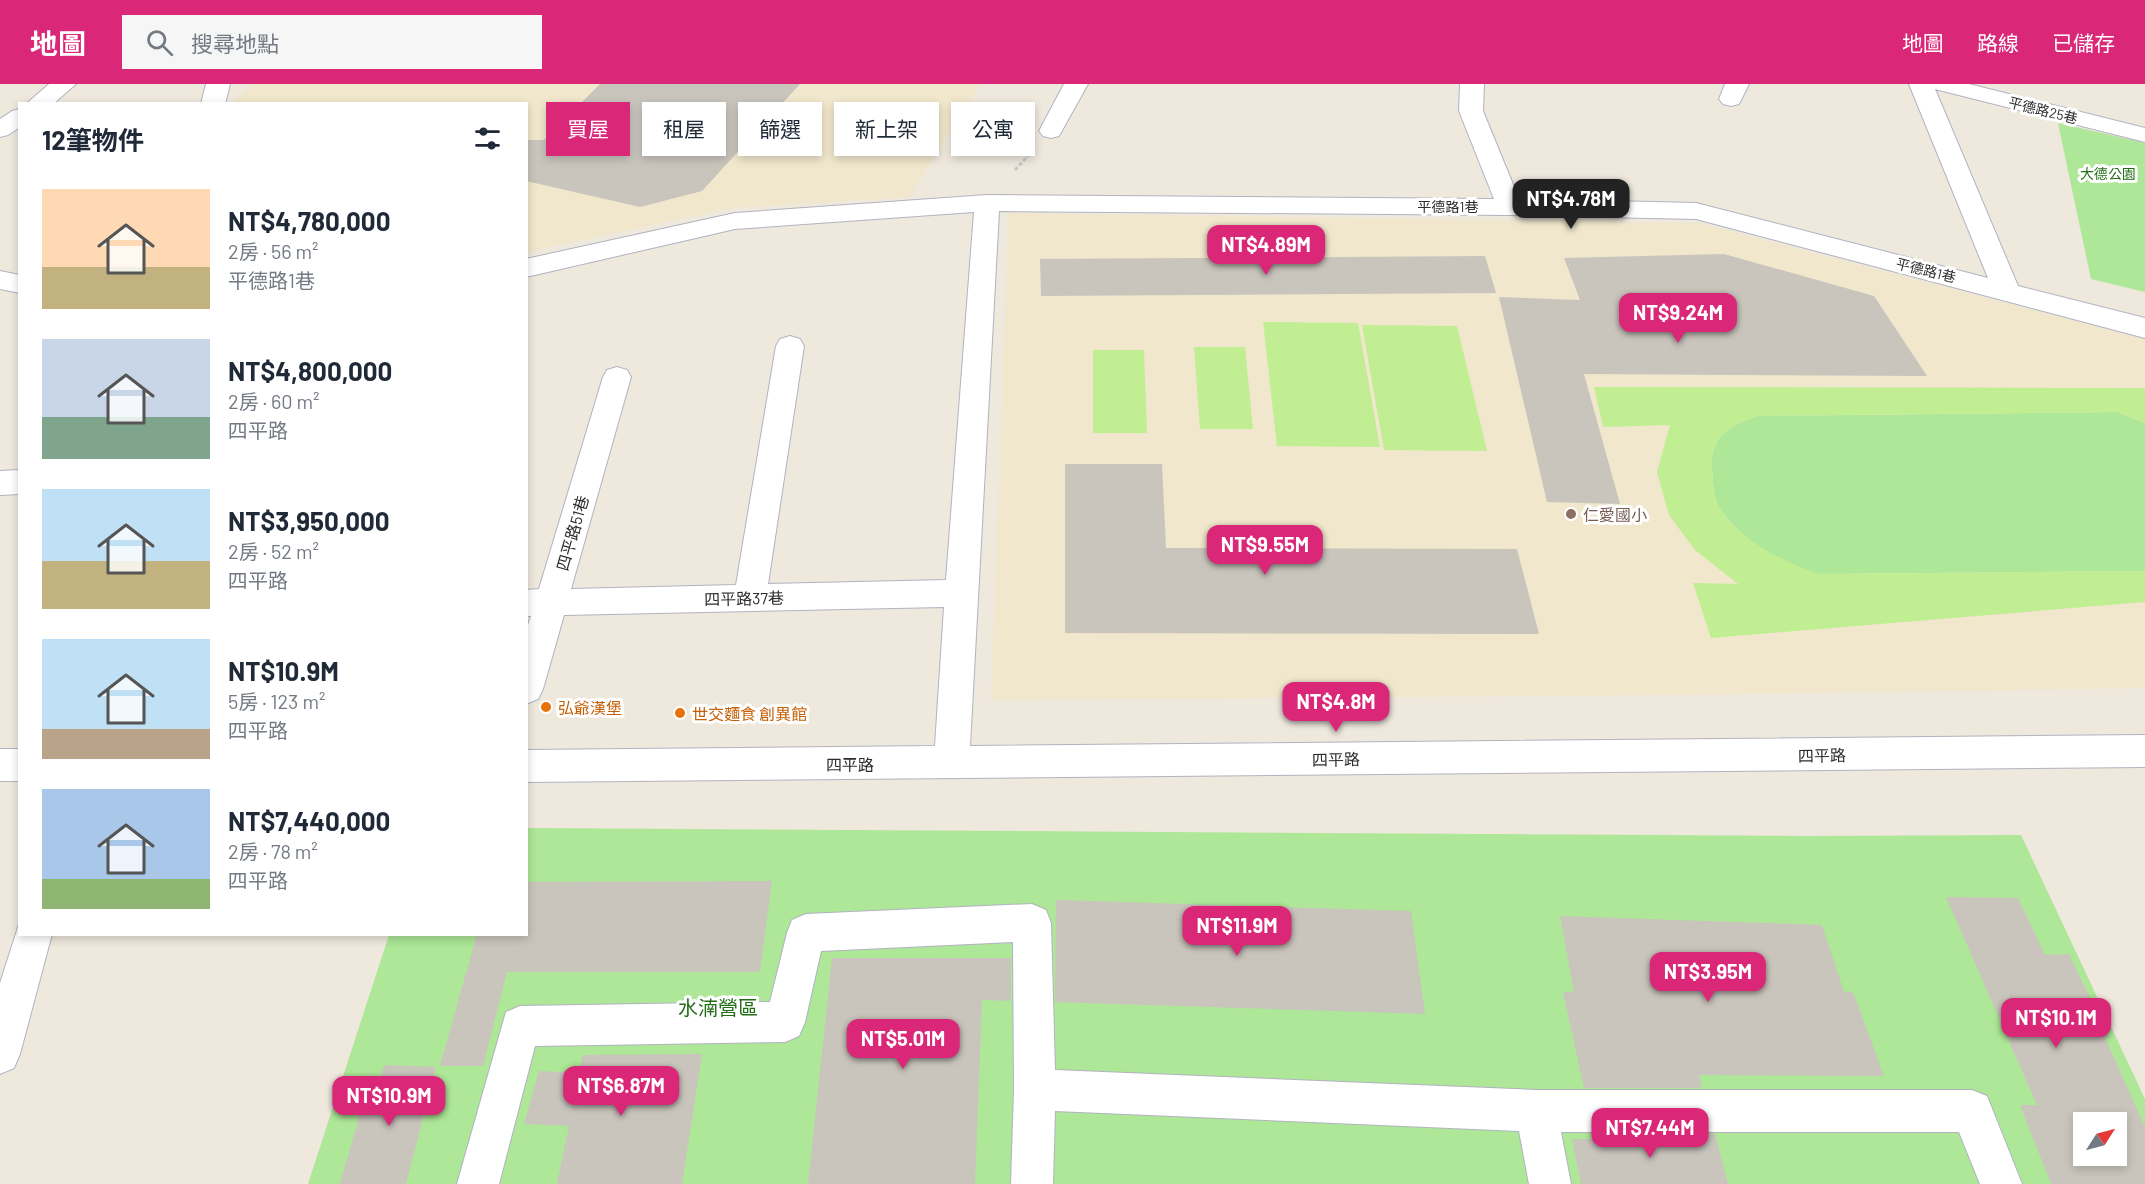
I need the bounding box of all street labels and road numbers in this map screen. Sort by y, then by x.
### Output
street label: 平德路25巷 [2007,93,2079,127]
street label: 平德路1巷 [1418,198,1478,215]
street label: 平德路1巷 [1894,254,1958,286]
street label: 四平路51巷 [552,493,592,573]
street label: 四平路37巷 [704,588,784,608]
street label: 四平路 [1798,745,1846,765]
street label: 四平路 [1312,749,1360,769]
street label: 四平路 [826,755,874,774]

